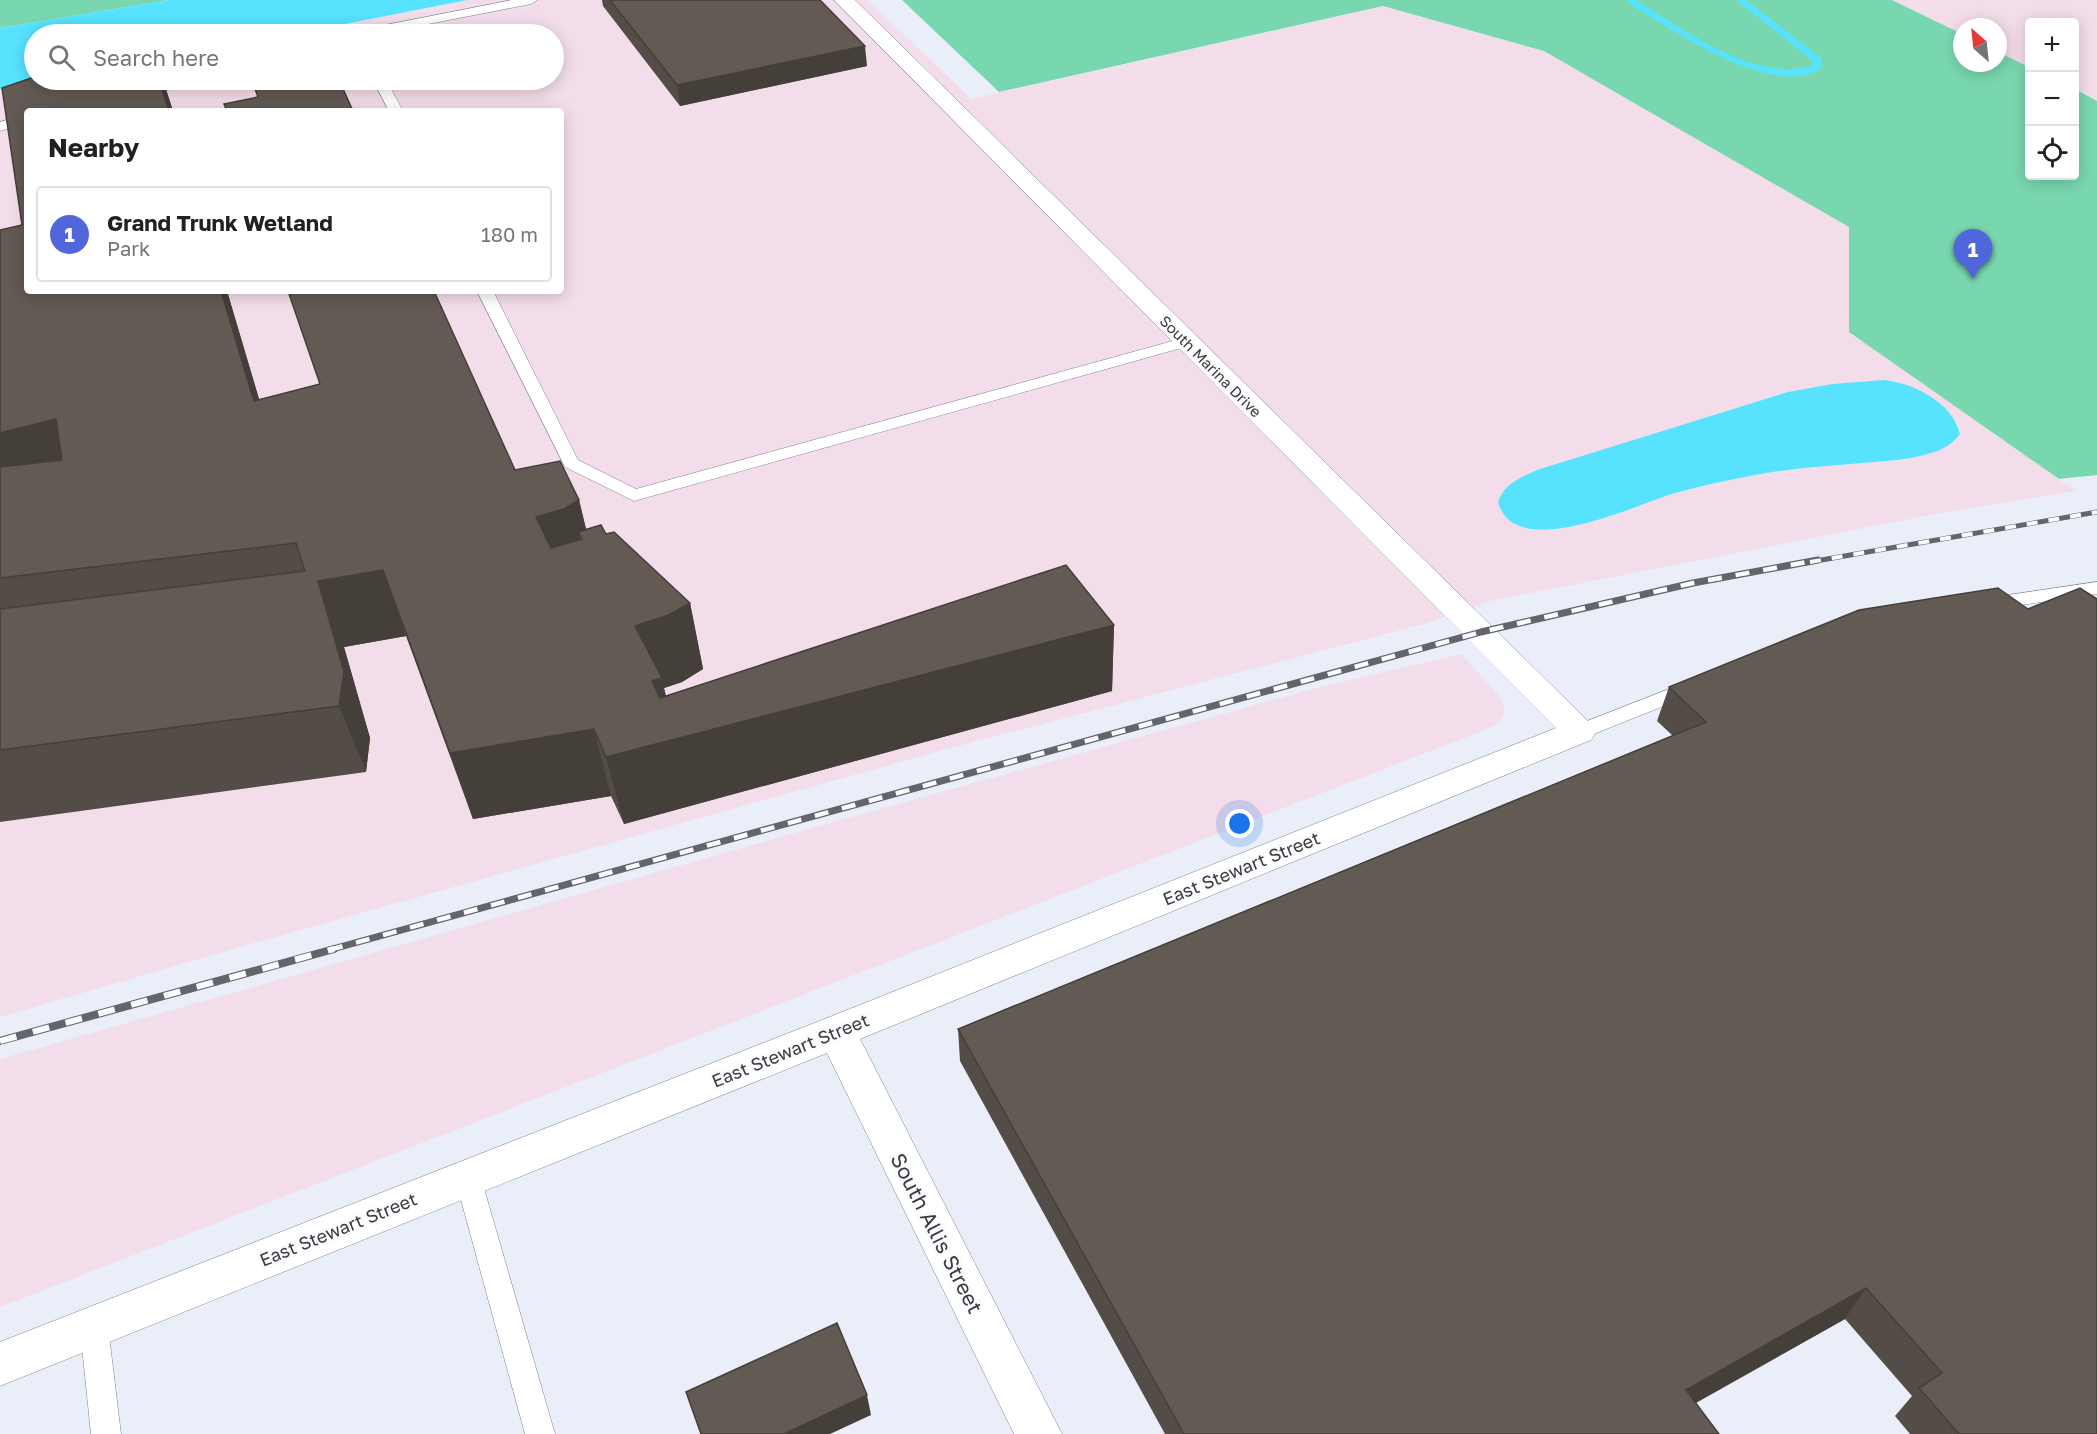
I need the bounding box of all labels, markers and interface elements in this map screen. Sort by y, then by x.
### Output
north arrow [1953,18,2007,72]
map controls [2025,18,2079,180]
button: + [2025,18,2079,72]
search box [24,24,564,90]
icon: search [45,41,78,74]
text: Search here [93,44,219,71]
button: − [2025,72,2079,126]
button: locate [2025,126,2079,180]
text: Nearby [48,132,139,163]
text: Grand Trunk Wetland [107,209,333,236]
text: 1 [64,222,75,246]
text: 180 m [481,222,538,246]
pin: 1 [1954,230,1992,279]
text: Park [107,236,150,260]
street label: South Marina Drive [1156,311,1266,421]
your location [1225,809,1254,838]
street label: East Stewart Street [1159,826,1323,910]
street label: East Stewart Street [708,1008,872,1092]
street label: South Allis Street [885,1148,989,1318]
street label: East Stewart Street [256,1187,420,1271]

